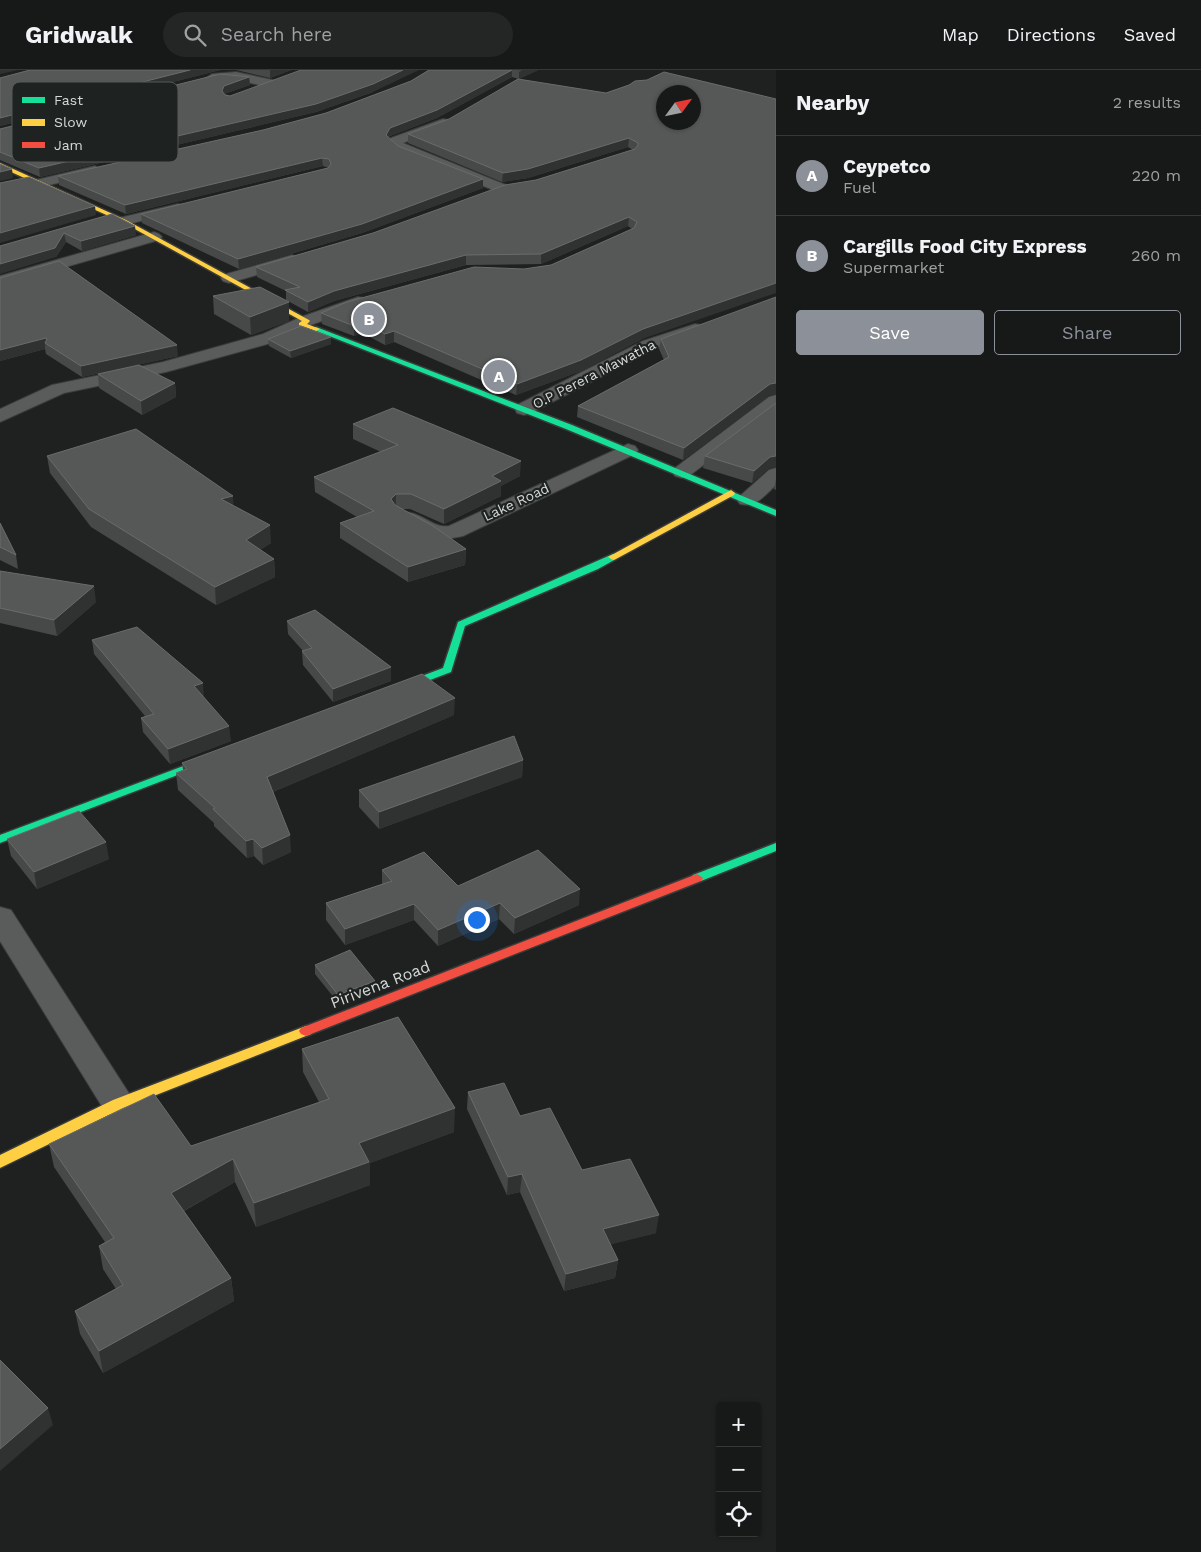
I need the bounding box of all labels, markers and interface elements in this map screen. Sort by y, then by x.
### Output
search box [163,12,513,57]
text: Gridwalk [25,21,133,49]
icon: search [181,21,209,49]
text: Search here [221,23,332,46]
text: Map [942,24,979,45]
text: Directions [1007,24,1096,45]
text: Saved [1124,24,1176,45]
legend [12,82,178,162]
north arrow [656,85,701,130]
text: Nearby [796,90,869,115]
text: Fast [54,92,83,108]
text: 2 results [1113,93,1181,112]
text: Slow [54,114,87,130]
text: Jam [54,137,83,153]
text: Ceypetco [843,155,931,178]
text: A [807,166,817,185]
text: 220 m [1132,166,1181,185]
text: Fuel [843,178,876,197]
text: Cargills Food City Express [843,235,1087,258]
text: B [807,246,817,265]
text: 260 m [1131,246,1181,265]
text: Supermarket [843,258,944,277]
pin: B [353,300,385,338]
button: Save [796,310,984,355]
button: Share [994,310,1181,355]
street label: O.P Perera Mawatha [530,336,658,412]
pin: A [483,357,515,395]
street label: Lake Road [480,480,552,524]
your location [464,907,490,933]
street label: Pirivena Road [328,957,433,1012]
map controls [716,1402,761,1537]
button: + [716,1402,761,1447]
button: − [716,1447,761,1492]
button: locate [716,1492,761,1537]

